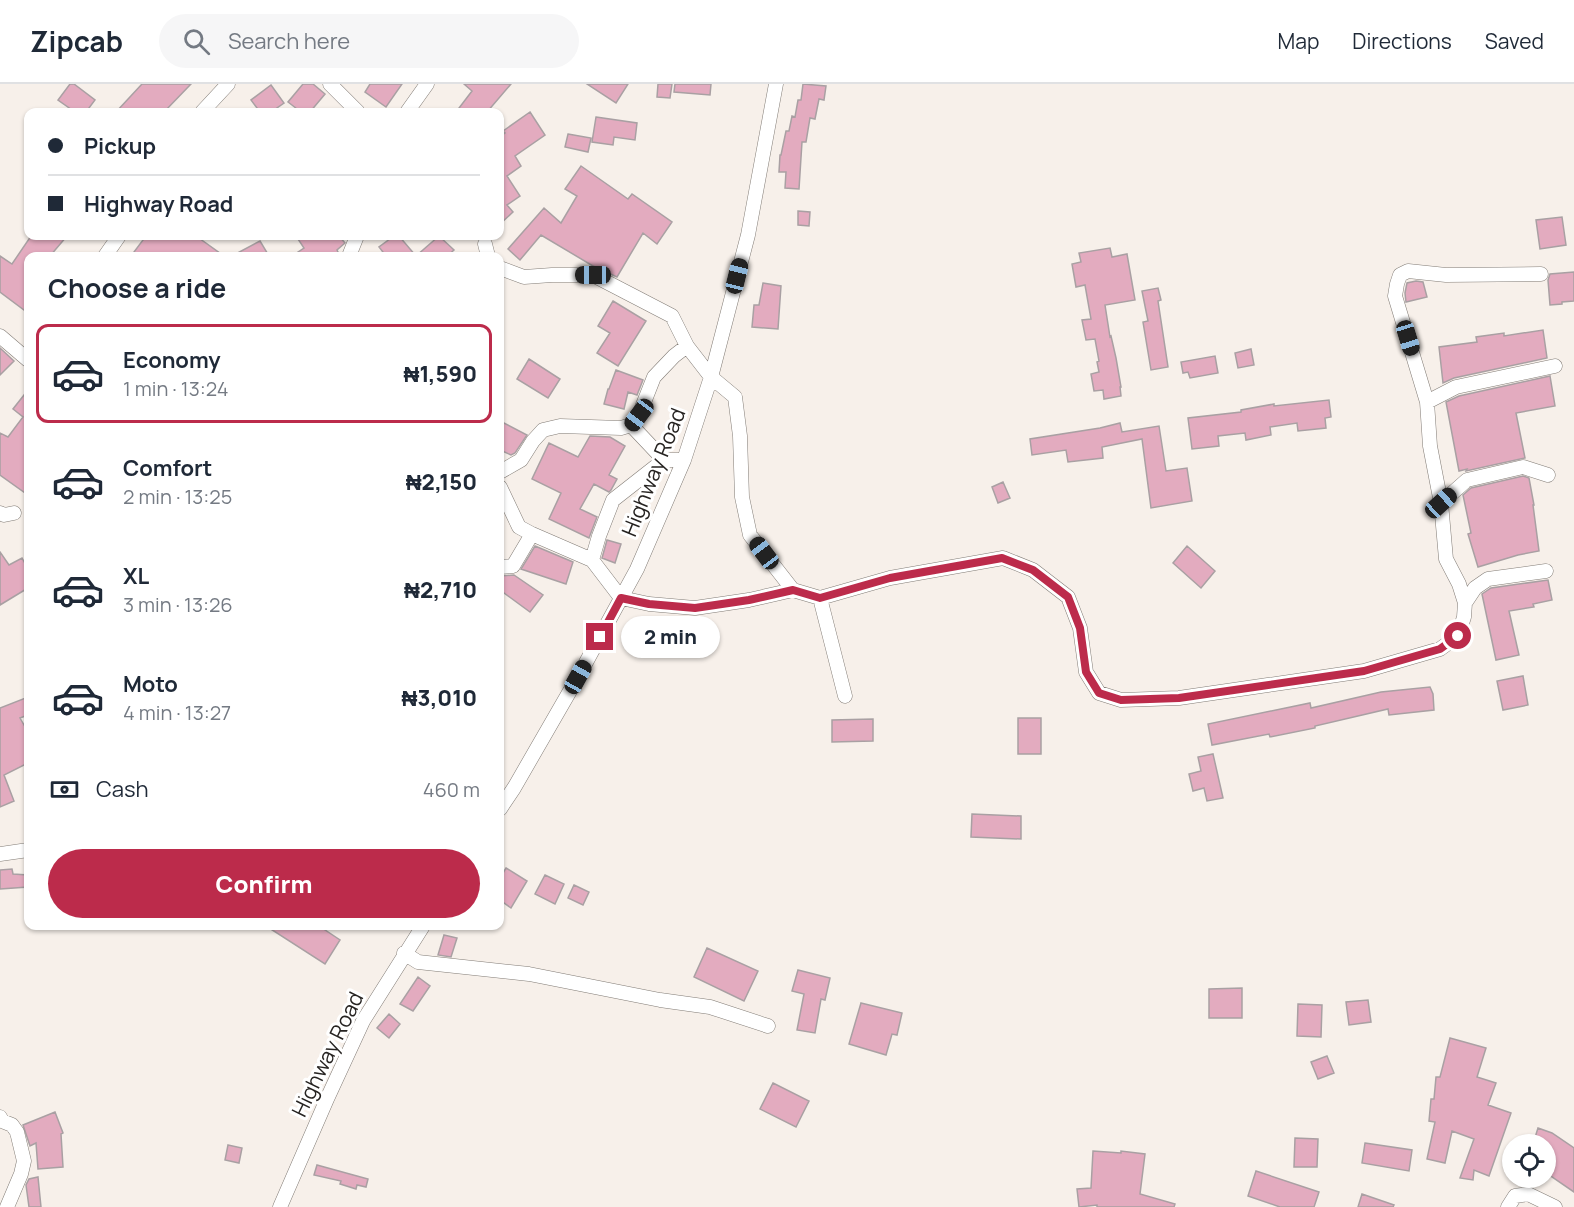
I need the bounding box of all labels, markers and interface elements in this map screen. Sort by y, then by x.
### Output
search box [159,14,579,68]
text: Zipcab [30,22,123,60]
icon: search [180,25,213,58]
text: Search here [228,26,350,56]
text: Map [1278,27,1319,55]
text: Directions [1352,27,1452,55]
text: Saved [1485,27,1544,55]
text: Pickup [84,131,156,161]
text: Highway Road [84,189,233,219]
car [724,256,750,296]
car [575,266,611,284]
text: Choose a ride [48,269,226,306]
car [1394,318,1422,358]
text: Economy [123,345,221,375]
icon: car [51,347,105,401]
text: ₦1,590 [404,359,477,389]
text: 1 min · 13:24 [123,375,228,402]
car [621,395,657,435]
street label: Highway Road [615,404,691,540]
text: Comfort [123,453,212,483]
icon: car [51,455,105,509]
text: ₦2,150 [406,467,477,497]
text: 2 min · 13:25 [123,483,232,510]
car [1422,484,1460,522]
car [746,533,782,573]
text: XL [123,561,149,591]
icon: car [51,563,105,617]
text: ₦2,710 [404,575,477,605]
text: 3 min · 13:26 [123,591,233,618]
callout: 2 min [621,616,720,658]
route start [1444,622,1471,649]
route end [586,623,613,650]
text: 2 min [644,623,697,650]
car [561,657,595,697]
text: Moto [123,669,178,699]
icon: car [51,671,105,725]
text: ₦3,010 [402,683,477,713]
text: 4 min · 13:27 [123,699,231,726]
icon: cash [48,773,81,806]
text: Cash [96,774,149,804]
text: 460 m [423,776,480,803]
button: Confirm [48,849,480,918]
street label: Highway Road [285,987,369,1121]
map controls [1502,1134,1556,1188]
button: locate [1502,1134,1556,1188]

